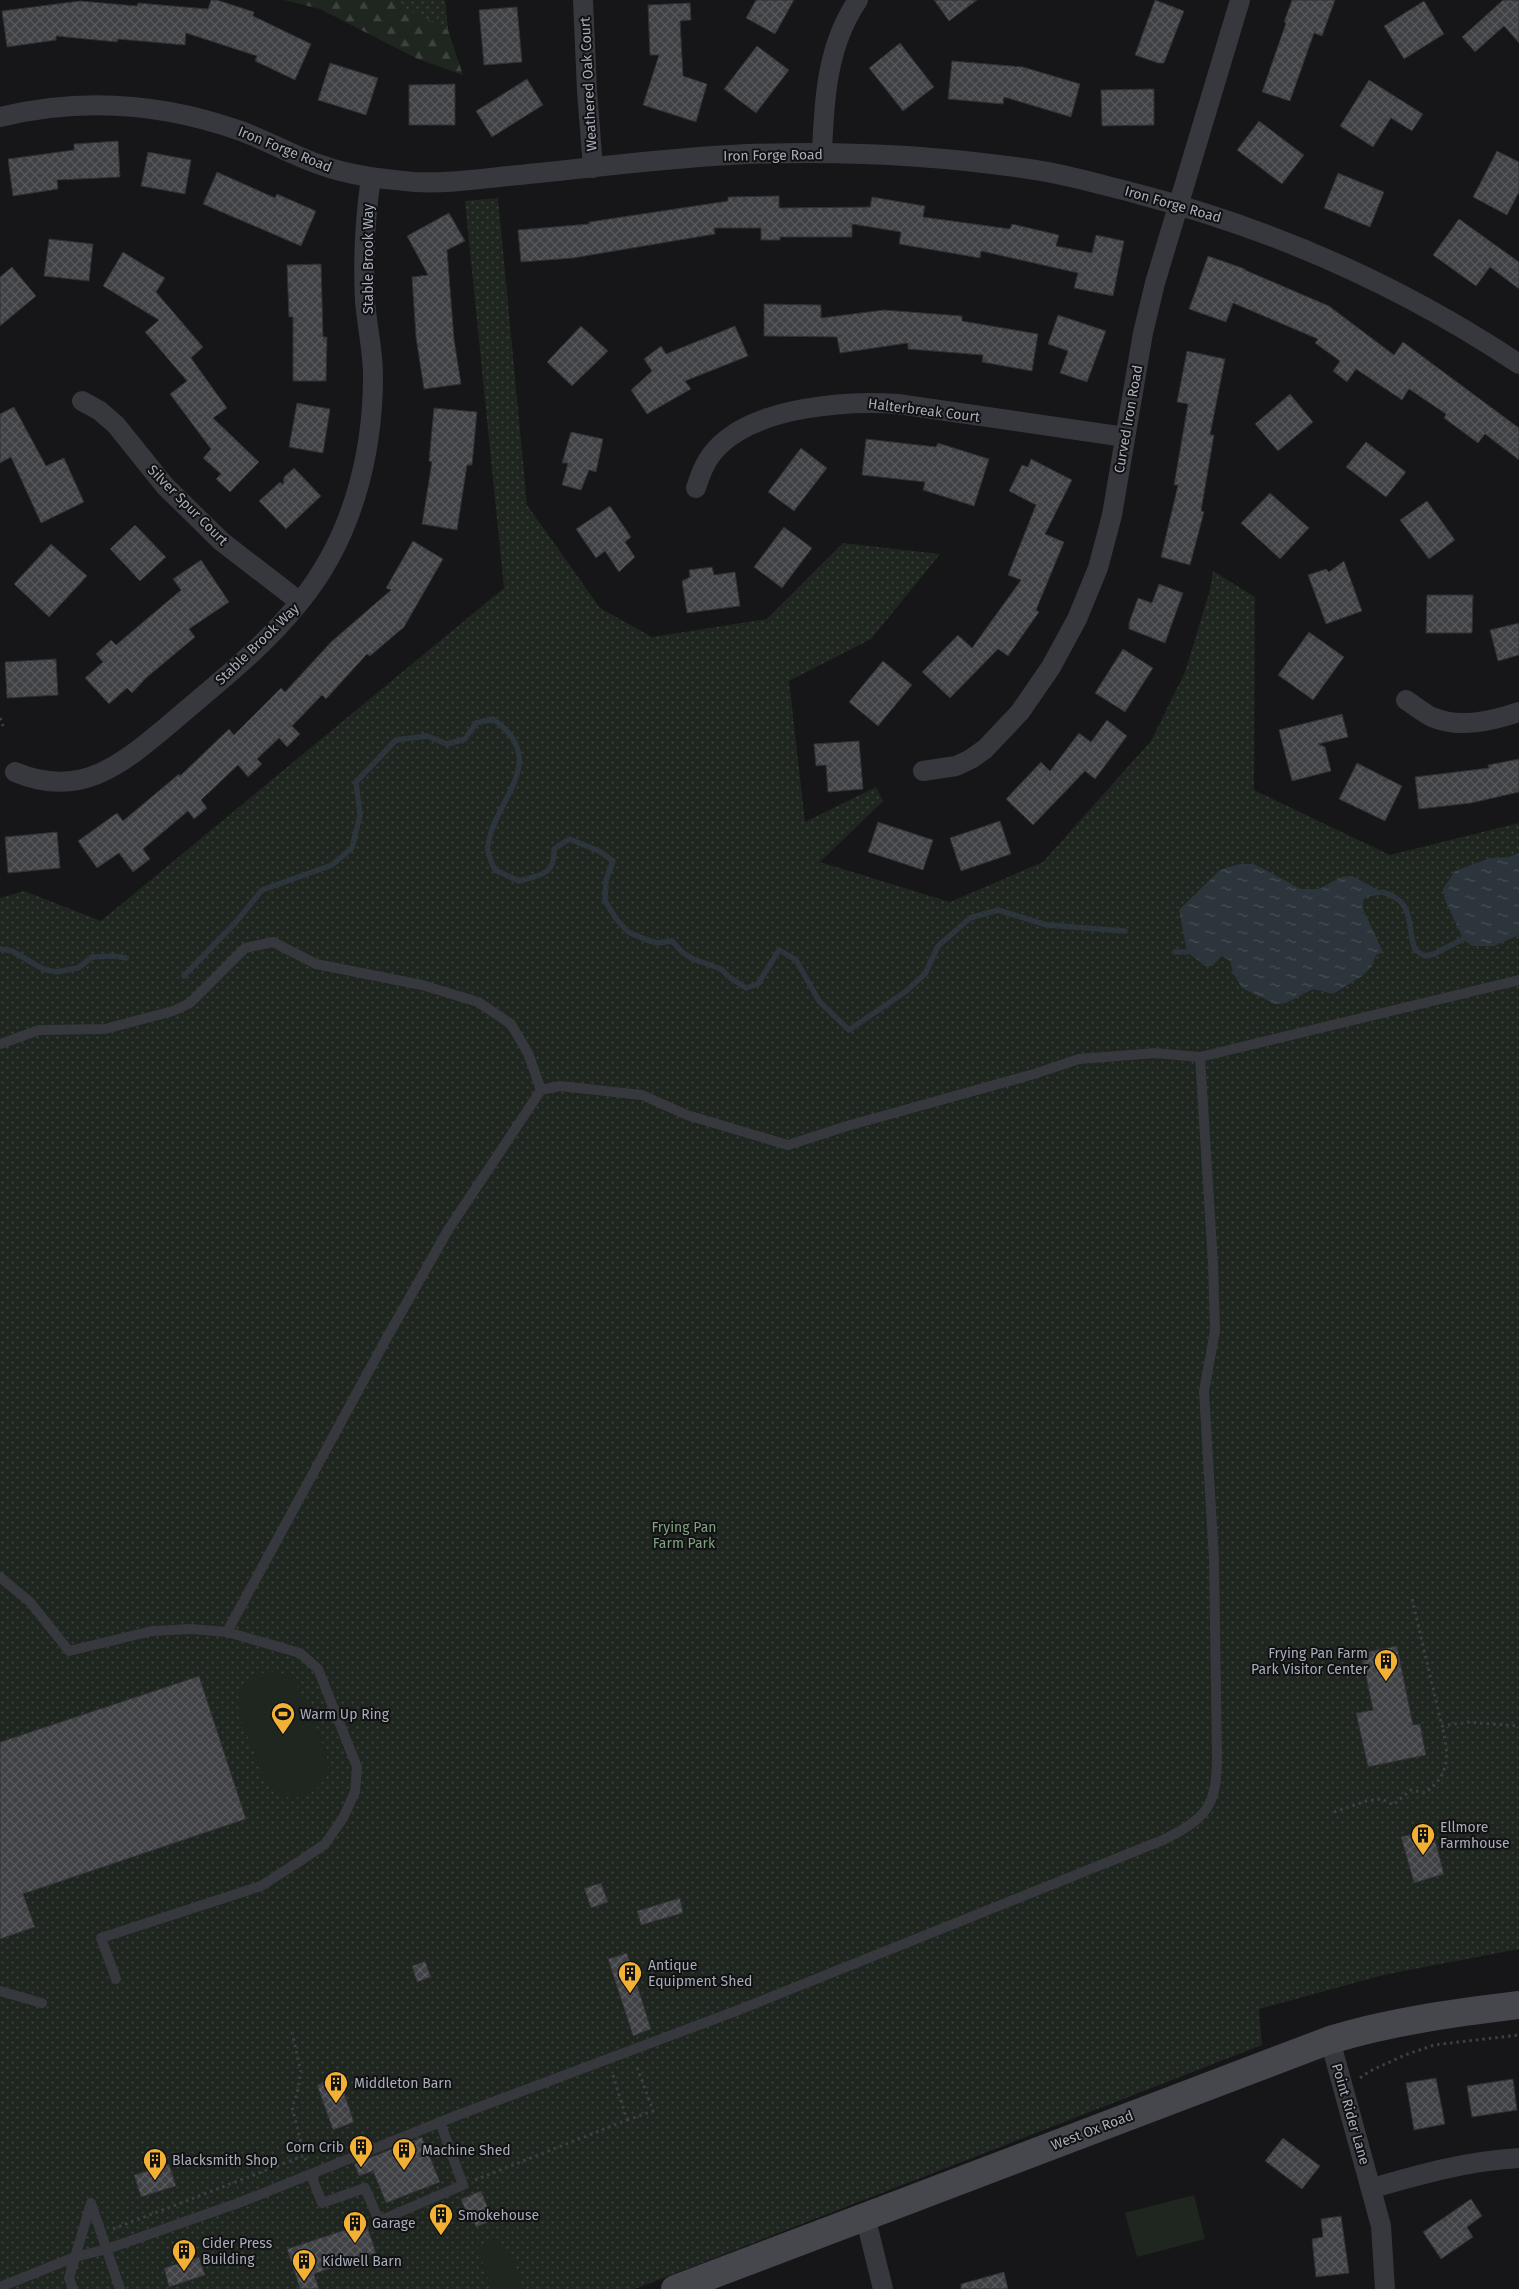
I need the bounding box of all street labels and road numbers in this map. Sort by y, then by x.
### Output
street label: Weathered Oak Court [576,15,601,152]
street label: Iron Forge Road [235,123,334,176]
street label: Iron Forge Road [723,146,823,165]
street label: Iron Forge Road [1123,183,1223,226]
street label: Stable Brook Way [360,204,377,314]
street label: Curved Iron Road [1111,364,1146,474]
street label: Halterbreak Court [867,395,982,426]
street label: Silver Spur Court [144,462,232,550]
street label: Stable Brook Way [212,600,303,689]
street label: Point Rider Lane [1328,2062,1373,2167]
street label: West Ox Road [1049,2107,1136,2154]

